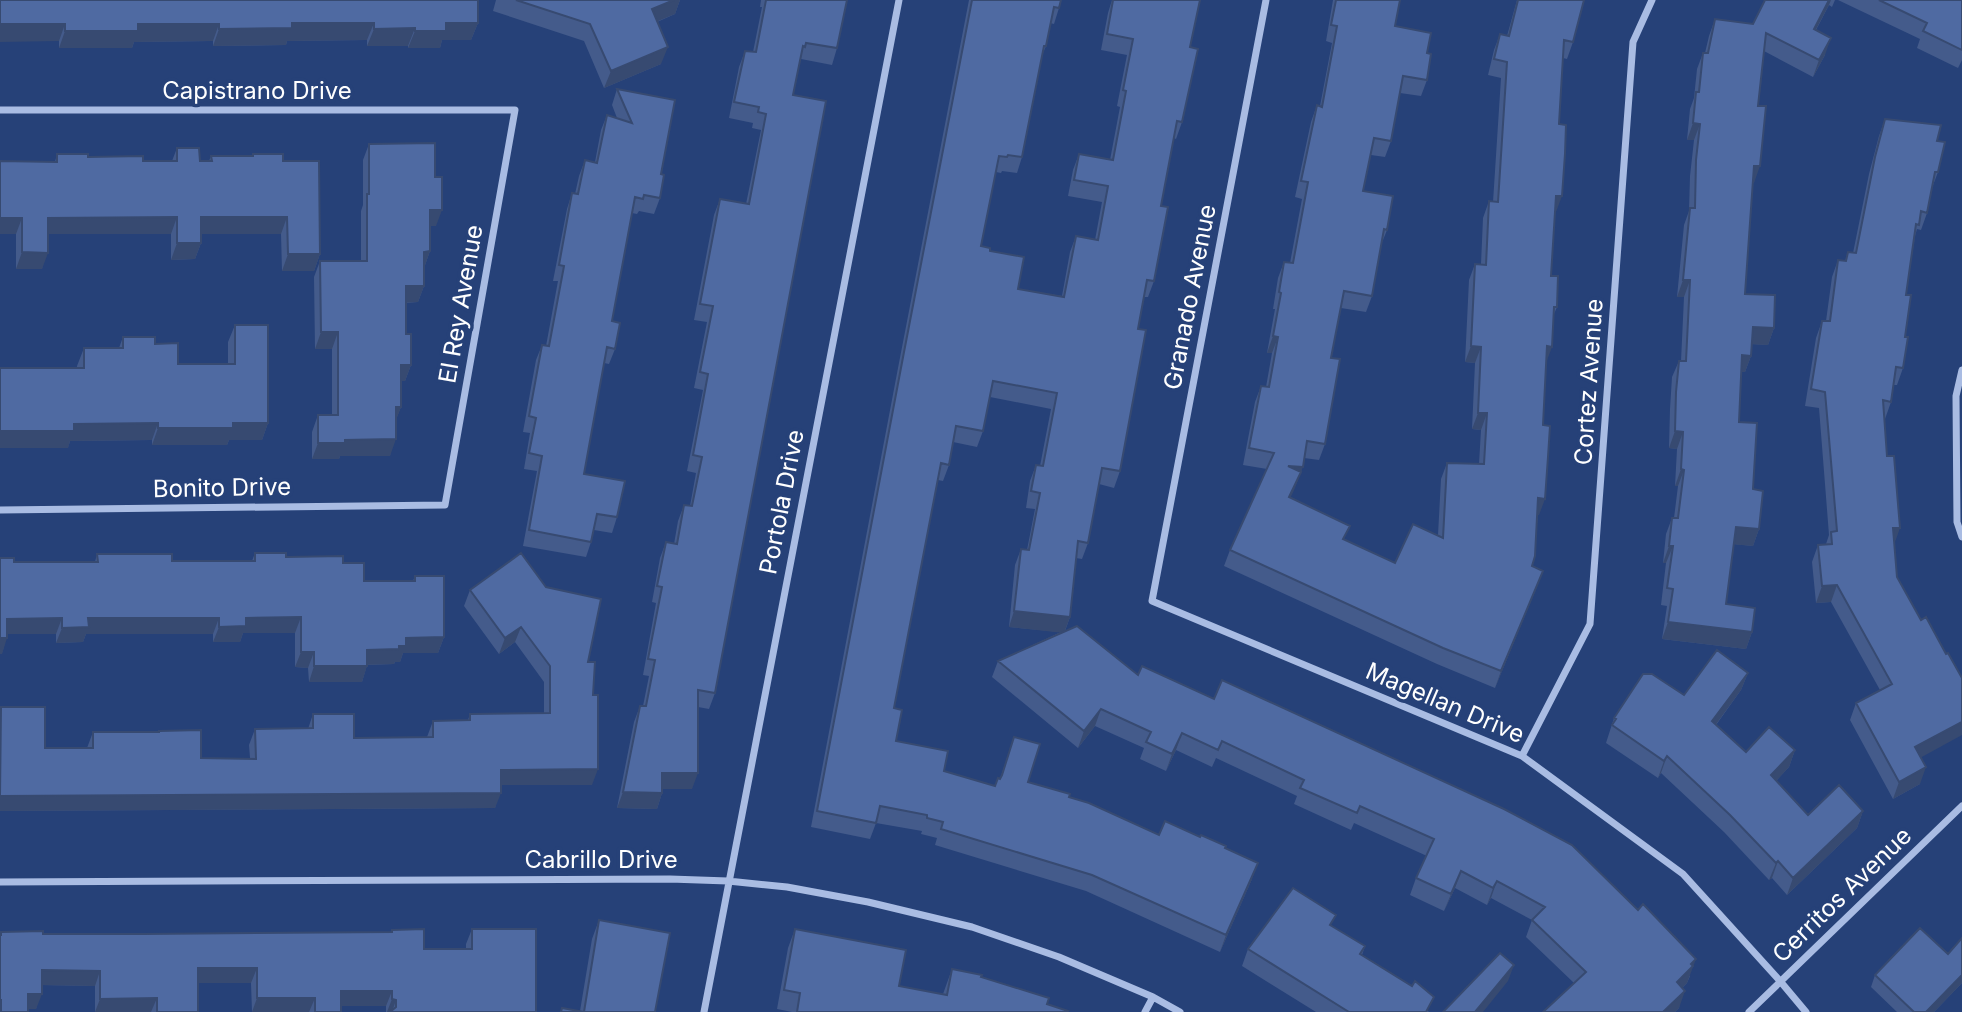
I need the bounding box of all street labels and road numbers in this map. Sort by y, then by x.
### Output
street label: Capistrano Drive [162,76,352,105]
street label: Granado Avenue [1157,202,1222,392]
street label: El Rey Avenue [432,223,489,385]
street label: Cortez Avenue [1568,298,1609,466]
street label: Portola Drive [753,427,810,577]
street label: Bonito Drive [153,472,291,503]
street label: Magellan Drive [1362,656,1529,749]
street label: Cerritos Avenue [1766,821,1917,968]
street label: Cabrillo Drive [524,845,678,874]

